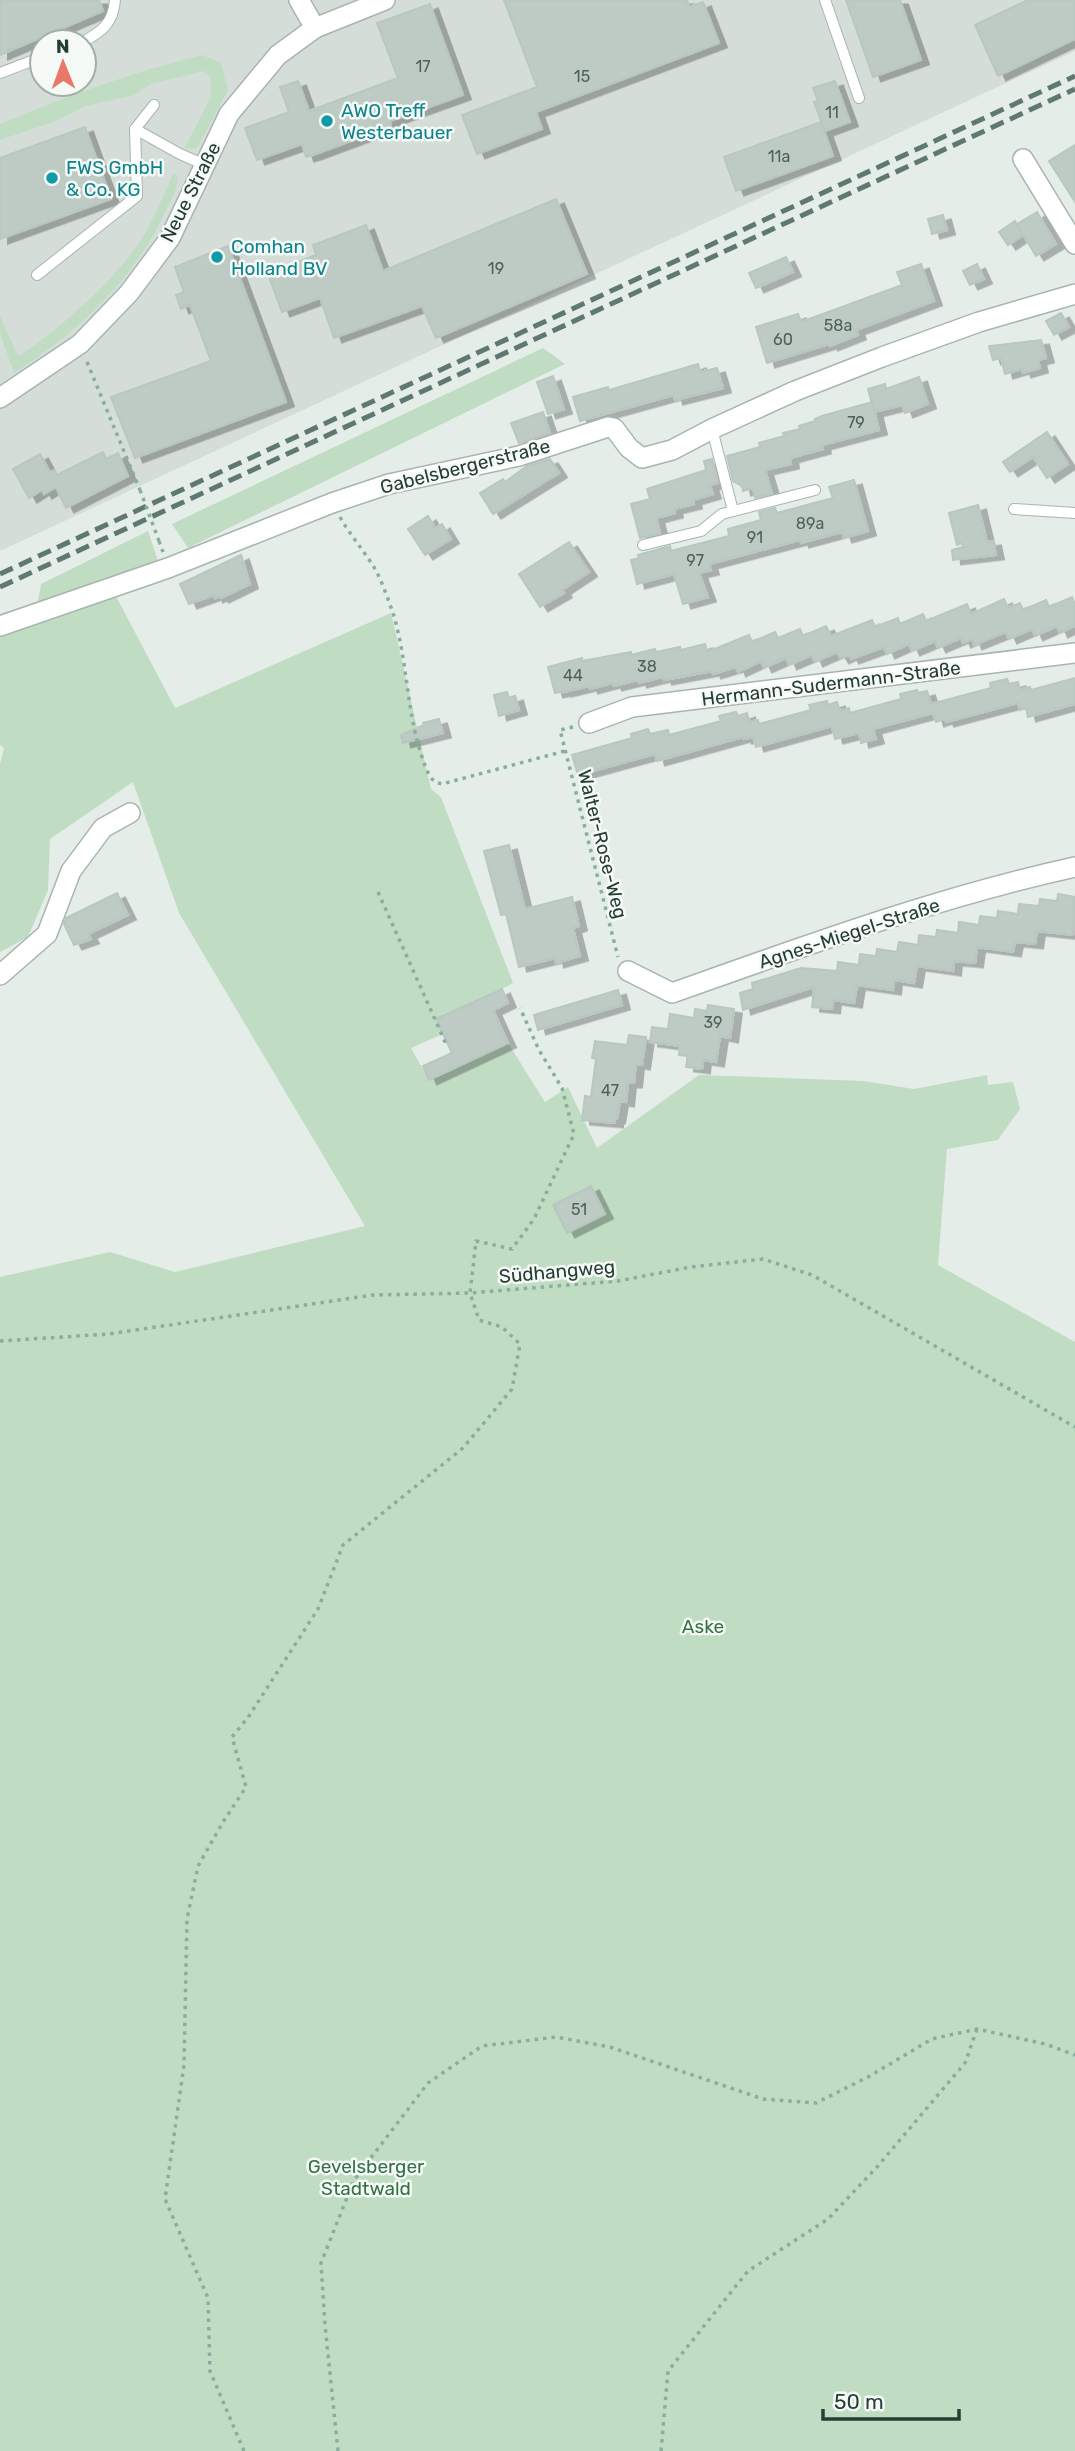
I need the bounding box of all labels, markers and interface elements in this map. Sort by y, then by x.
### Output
north arrow [28,28,98,98]
text: N [56,35,70,58]
house number: 17 [415,57,431,76]
house number: 15 [574,67,590,86]
place label: AWO Treff Westerbauer [341,99,453,144]
house number: 11 [825,103,839,122]
marker: AWO Treff Westerbauer [319,113,335,129]
street label: Neue Straße [155,138,225,246]
house number: 11a [768,147,790,166]
place label: FWS GmbH & Co. KG [66,156,163,201]
marker: FWS GmbH & Co. KG [44,170,60,186]
place label: Comhan Holland BV [231,235,328,280]
marker: Comhan Holland BV [209,249,225,265]
house number: 19 [488,259,504,278]
house number: 58a [824,316,852,335]
house number: 60 [773,330,793,349]
house number: 79 [847,413,865,432]
street label: Gabelsbergerstraße [378,434,552,499]
house number: 89a [796,514,824,533]
house number: 91 [747,528,763,547]
house number: 97 [686,551,704,570]
street label: Hermann-Sudermann-Straße [700,656,962,711]
house number: 38 [637,657,657,676]
house number: 44 [563,666,583,685]
street label: Walter-Rose-Weg [573,767,632,921]
street label: Agnes-Miegel-Straße [756,893,943,974]
house number: 39 [703,1013,723,1032]
house number: 47 [601,1081,619,1100]
house number: 51 [571,1200,587,1219]
street label: Südhangweg [498,1255,616,1288]
park label: Aske [682,1615,724,1638]
park label: Gevelsberger Stadtwald [308,2155,425,2200]
scale bar [823,2378,960,2422]
text: 50 m [834,2389,884,2414]

